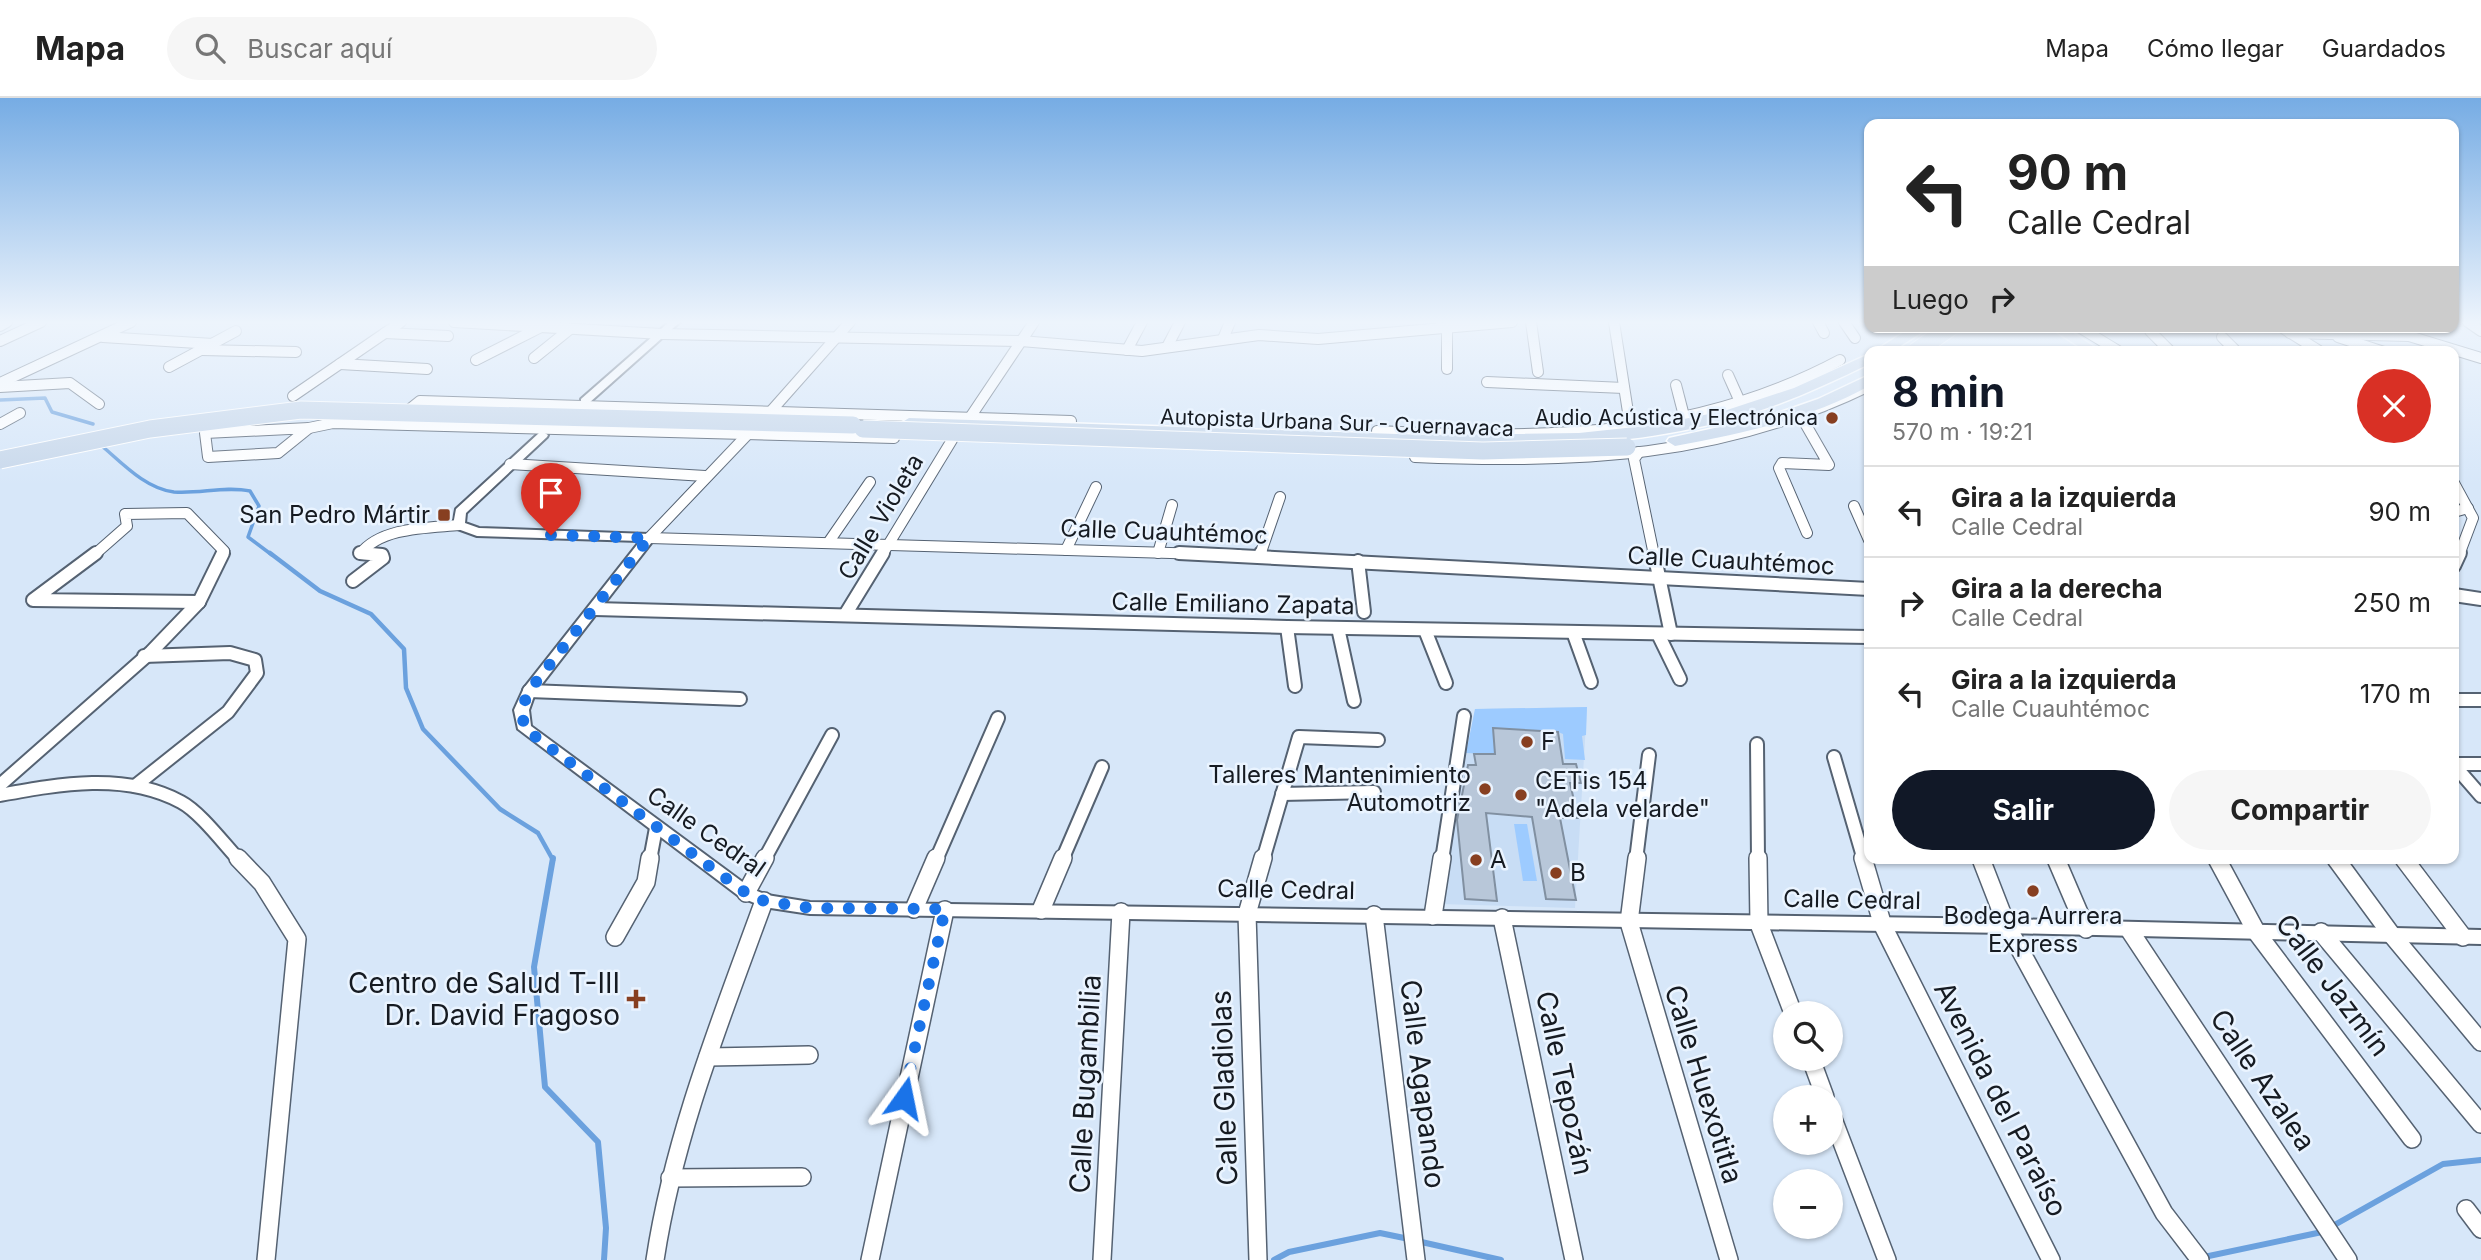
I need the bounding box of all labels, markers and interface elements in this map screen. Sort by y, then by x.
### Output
search box [167,17,657,80]
text: Mapa [35,28,125,68]
icon: search [191,29,229,67]
text: Buscar aquí [247,33,392,64]
text: Mapa [2045,34,2109,63]
text: Cómo llegar [2147,34,2284,63]
text: Guardados [2322,34,2446,63]
text: 90 m [2007,143,2128,202]
icon: left [1892,147,1983,238]
text: Calle Cedral [2007,203,2191,242]
icon: right [1983,280,2021,318]
text: Luego [1892,284,1969,315]
text: 8 min [1892,366,2005,417]
button: close [2357,369,2431,443]
street label: Autopista Urbana Sur - Cuernavaca [1160,404,1514,441]
place label: Audio Acústica y Electrónica [1535,405,1818,430]
marker: Audio Acústica y Electrónica [1824,410,1840,426]
text: 570 m · 19:21 [1892,418,2033,446]
street label: Calle Violeta [832,449,929,585]
pin [521,463,581,535]
icon: arrive [532,474,570,512]
text: Gira a la izquierda [1951,482,2177,513]
icon: left [1892,493,1930,531]
text: 90 m [2368,496,2431,527]
place label: San Pedro Mártir [239,500,430,529]
marker: San Pedro Mártir [436,507,452,523]
street label: Calle Cuauhtémoc [1060,513,1268,550]
text: Calle Cedral [1951,513,2083,541]
street label: Calle Cuauhtémoc [1627,541,1835,580]
text: Gira a la derecha [1951,573,2163,604]
icon: right [1892,584,1930,622]
street label: Calle Emiliano Zapata [1111,587,1355,620]
text: 250 m [2353,587,2431,618]
text: Calle Cedral [1951,604,2083,632]
text: Gira a la izquierda [1951,664,2177,695]
icon: left [1892,675,1930,713]
text: 170 m [2360,678,2431,709]
text: Calle Cuauhtémoc [1951,695,2150,723]
place label: F [1541,727,1555,756]
marker: F [1519,734,1535,750]
place label: Talleres Mantenimiento Automotriz [1208,760,1471,817]
place label: CETis 154 "Adela velarde" [1535,766,1710,823]
button: Salir [1892,770,2155,850]
button: Compartir [2169,770,2431,850]
street label: Calle Cedral [641,780,771,883]
marker: Talleres Mantenimiento Automotriz [1477,781,1493,797]
marker: CETis 154 "Adela velarde" [1513,787,1529,803]
place label: A [1490,845,1507,874]
marker: A [1468,852,1484,868]
place label: B [1570,858,1586,887]
marker: B [1548,865,1564,881]
street label: Calle Cedral [1217,874,1355,905]
marker: Bodega Aurrera Express [2025,883,2041,899]
street label: Calle Cedral [1783,884,1921,915]
place label: Bodega Aurrera Express [1943,901,2123,958]
street label: Calle Jazmín [2269,907,2397,1063]
place label: Centro de Salud T-III Dr. David Fragoso [348,966,620,1032]
street label: Calle Bugambilia [1062,974,1108,1194]
street label: Avenida del Paraíso [1927,976,2075,1222]
street label: Calle Agapando [1393,978,1453,1190]
street label: Calle Huexotitla [1658,981,1750,1187]
street label: Calle Tepozán [1529,988,1601,1178]
marker: Centro de Salud T-III Dr. David Fragoso [626,989,646,1009]
street label: Calle Gladiolas [1204,990,1244,1186]
map controls [1773,1001,1843,1239]
button: search [1773,1001,1843,1071]
street label: Calle Azalea [2203,1003,2323,1157]
position arrow [867,1061,941,1135]
button: + [1773,1085,1843,1155]
button: − [1773,1169,1843,1239]

